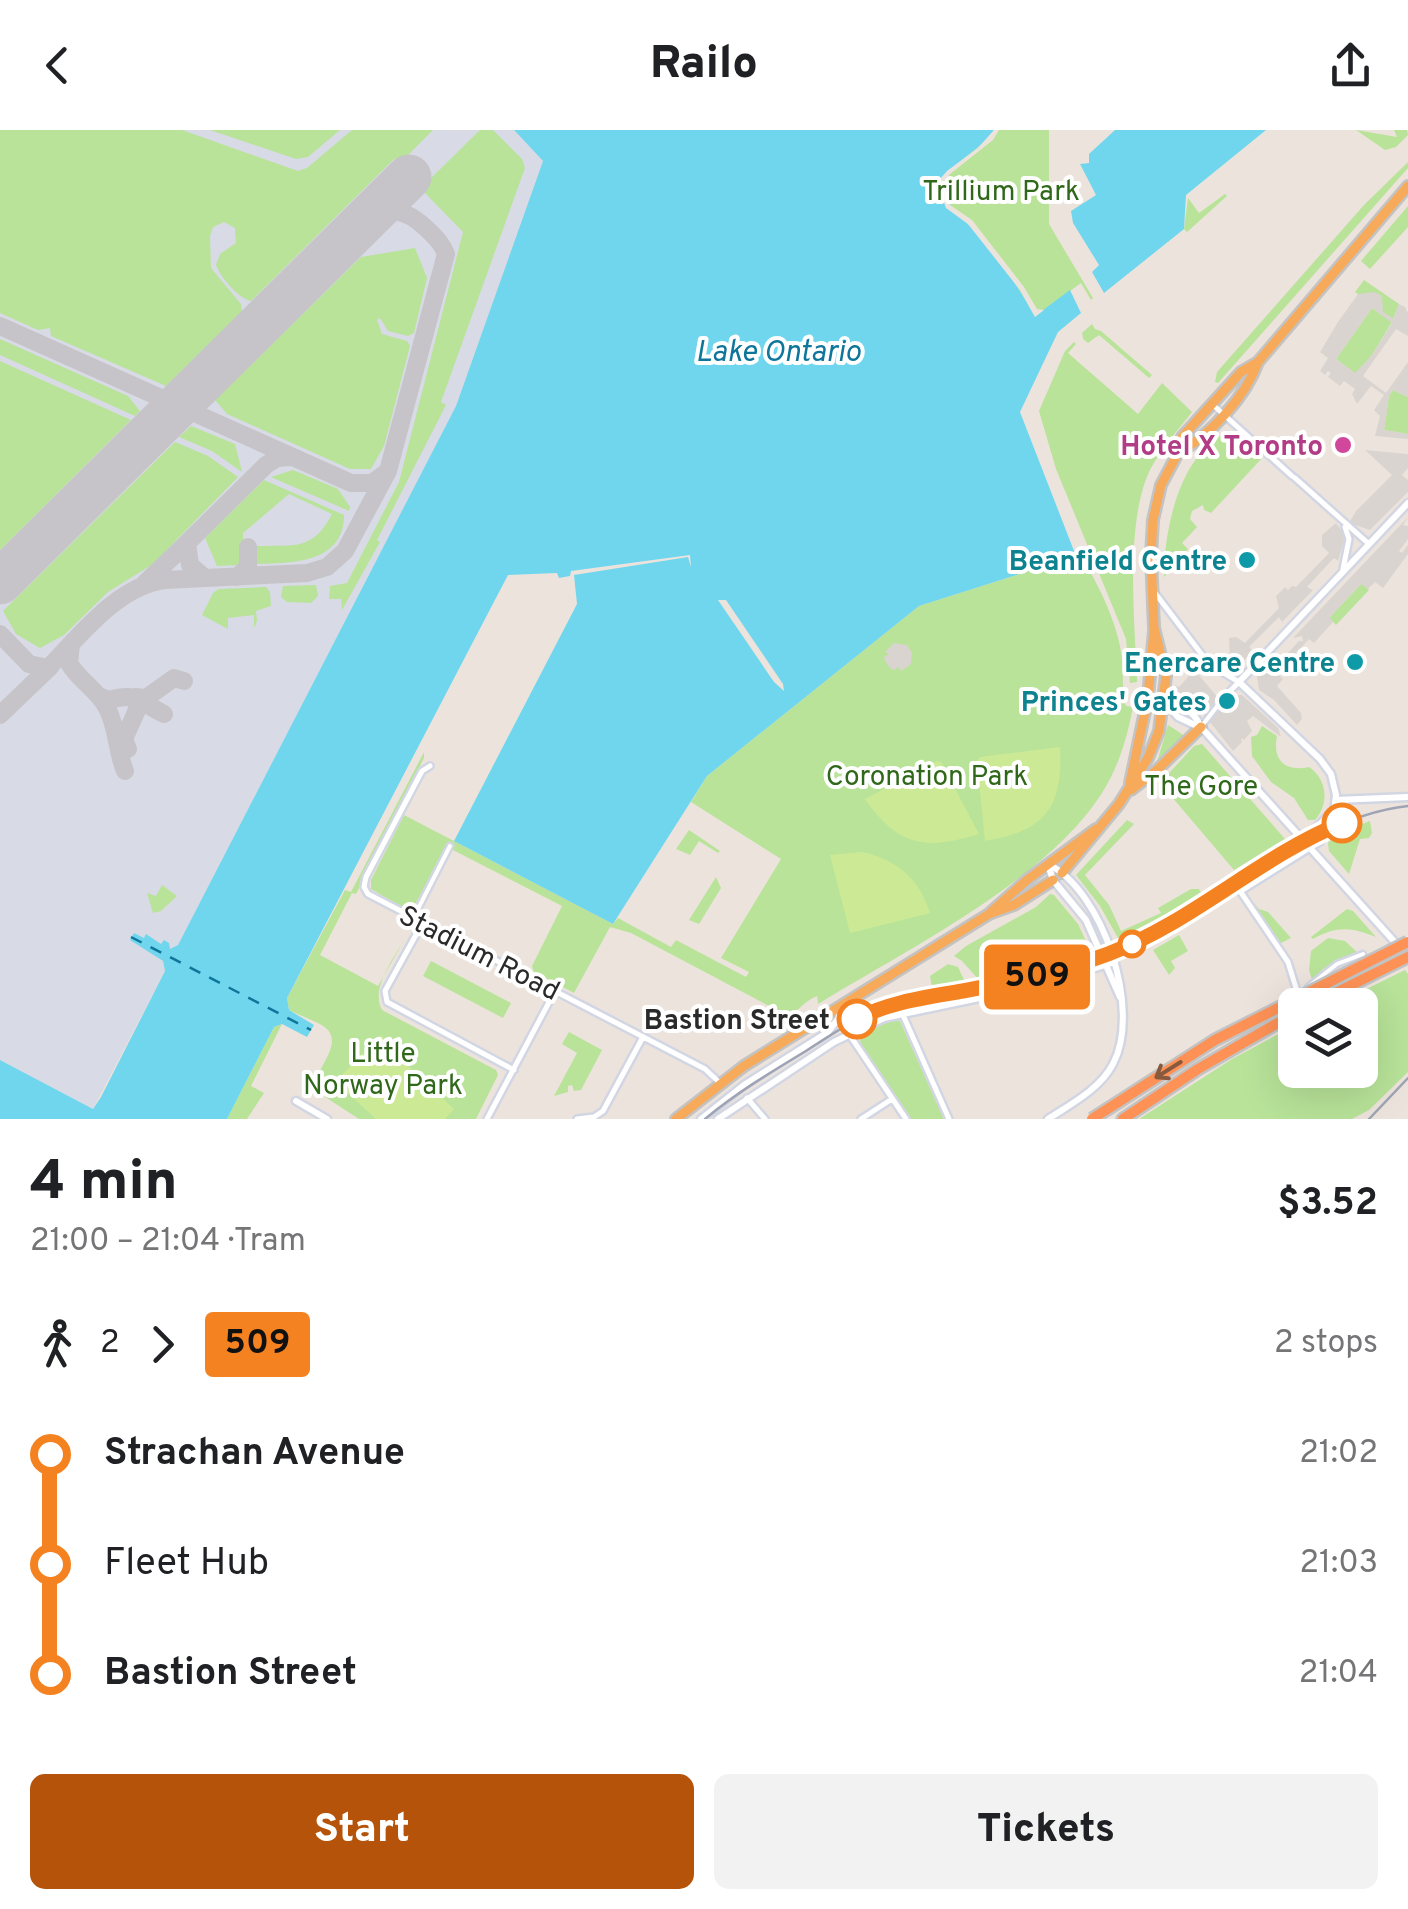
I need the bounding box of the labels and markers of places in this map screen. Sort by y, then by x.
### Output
place label: Hotel X Toronto [1120,430,1323,466]
marker: Hotel X Toronto [1332,434,1354,456]
place label: Beanfield Centre [1009,545,1227,581]
marker: Beanfield Centre [1236,549,1258,571]
place label: Enercare Centre [1124,647,1335,683]
marker: Enercare Centre [1344,651,1366,673]
place label: Princes' Gates [1021,686,1207,722]
marker: Princes' Gates [1216,690,1238,712]
unlabelled marker [1323,804,1361,842]
unlabelled marker [1119,931,1145,957]
marker: Bastion Street [838,1000,876,1038]
place label: Bastion Street [644,1004,830,1040]

